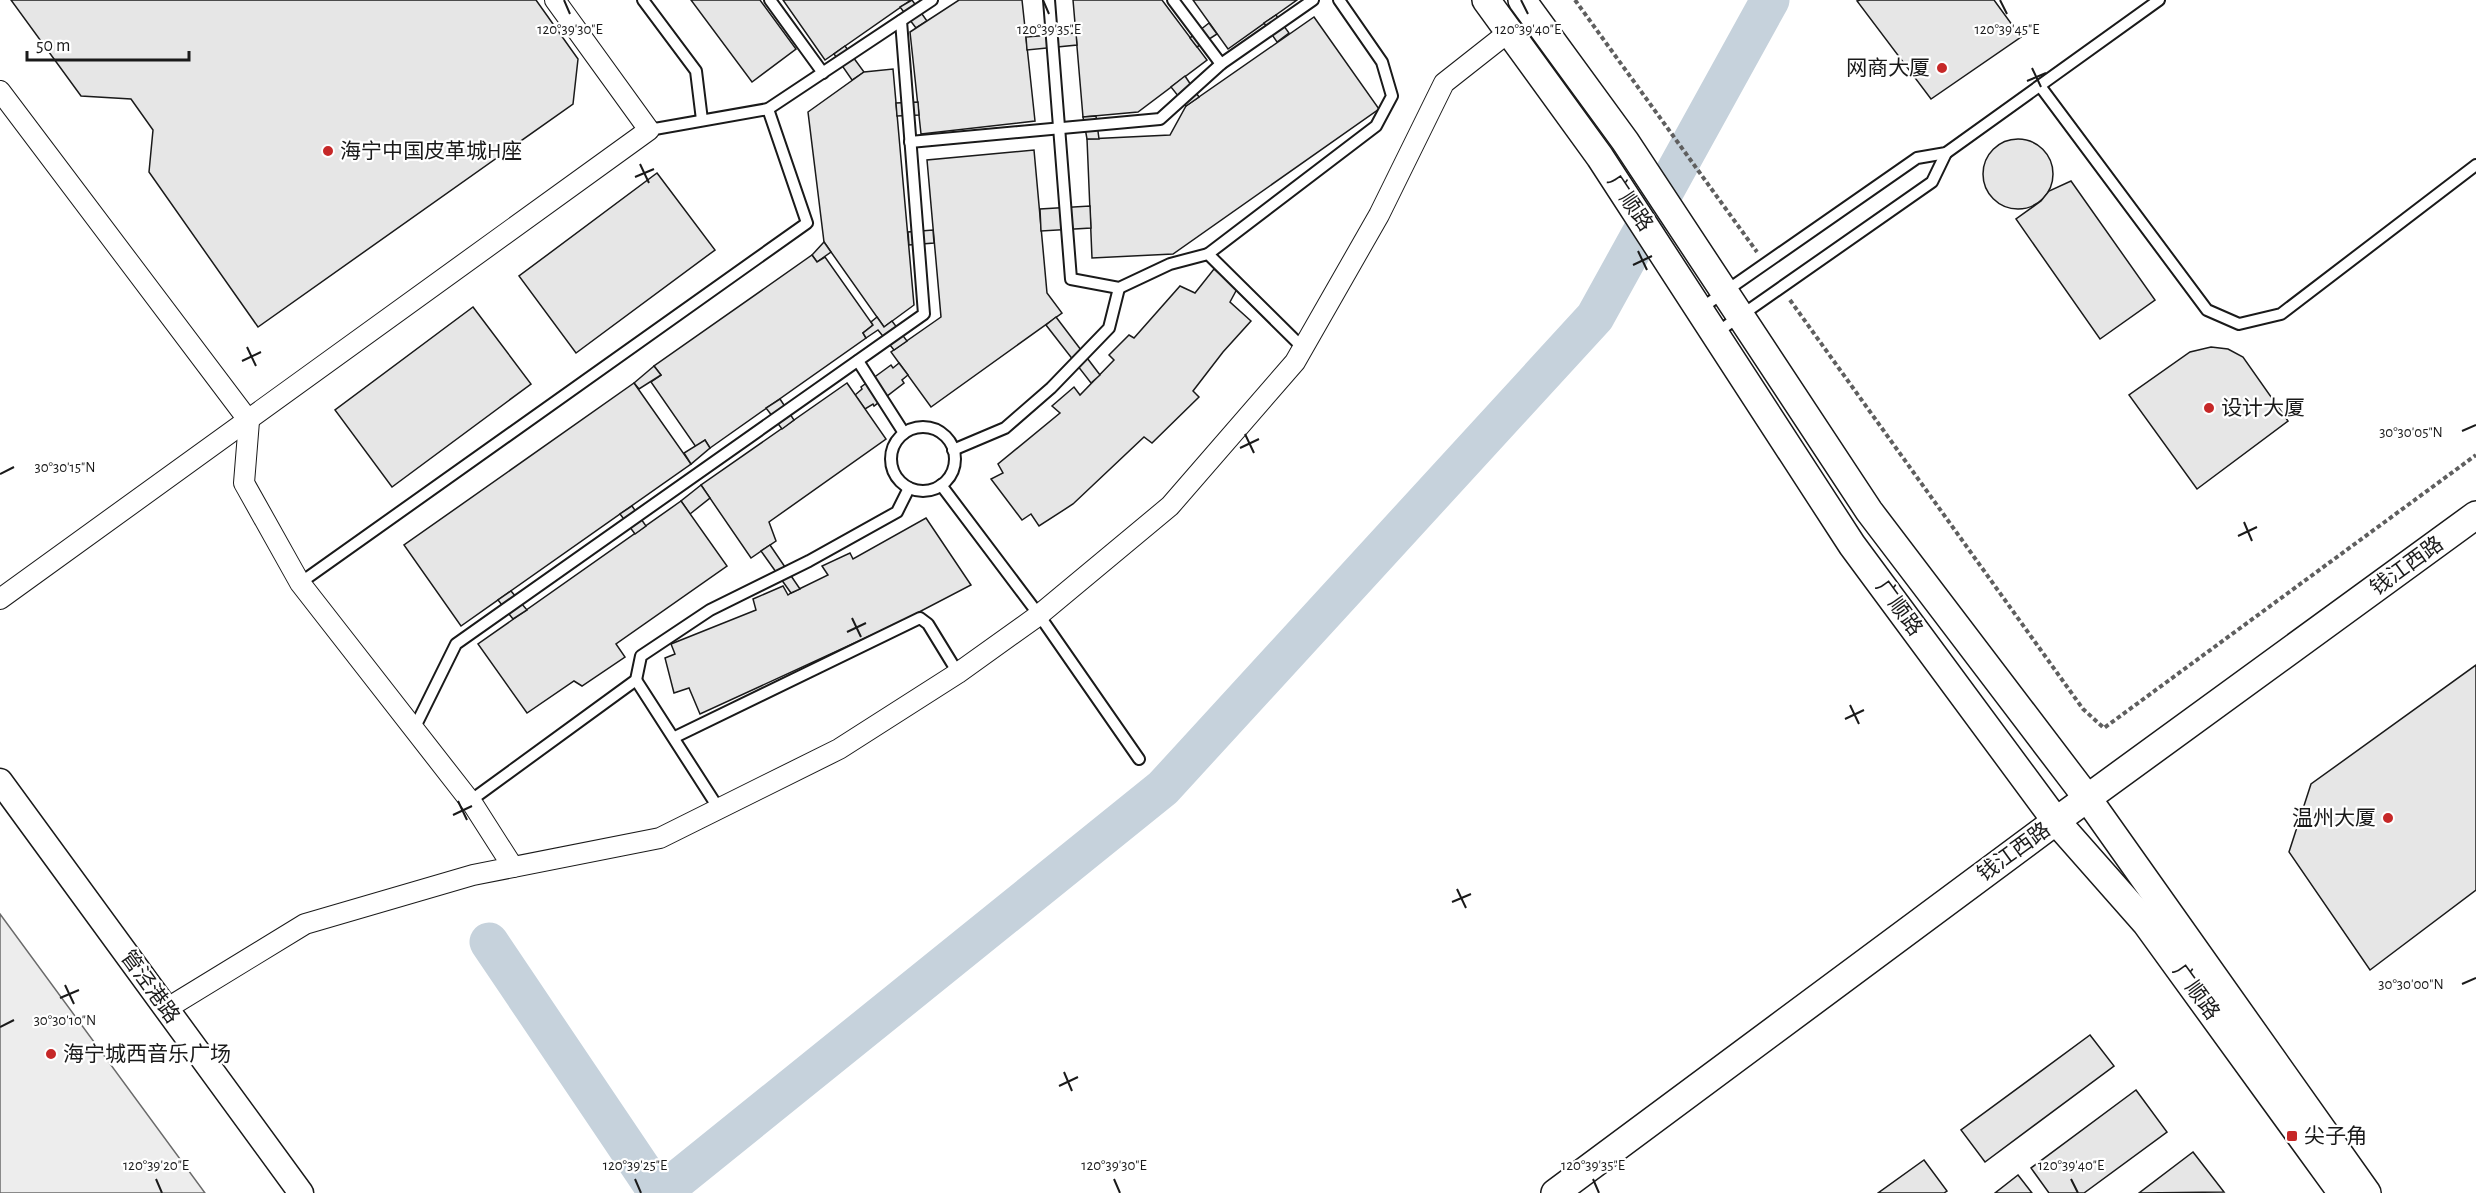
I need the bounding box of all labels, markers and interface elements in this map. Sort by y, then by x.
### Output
text: 120°39'30"E [537,22,603,37]
text: 120°39'35"E [1017,22,1081,37]
text: 120°39'40"E [1495,22,1561,37]
text: 120°39'45"E [1975,22,2039,37]
scale bar [27,24,189,62]
text: 50 m [36,37,70,55]
place label: 网商大厦 [1846,57,1930,79]
marker: 网商大厦 [1935,61,1949,75]
place label: 海宁中国皮革城H座 [340,140,522,162]
marker: 海宁中国皮革城H座 [321,144,335,158]
street label: 广顺路 [1604,170,1657,235]
place label: 设计大厦 [2221,397,2305,419]
marker: 设计大厦 [2202,401,2216,415]
text: 30°30'05"N [2379,425,2443,440]
text: 30°30'15"N [35,460,95,475]
street label: 钱江西路 [2366,532,2447,599]
street label: 广顺路 [1872,576,1927,640]
place label: 温州大厦 [2292,807,2376,829]
marker: 温州大厦 [2381,811,2395,825]
street label: 钱江西路 [1973,818,2054,885]
street label: 管泾港路 [117,946,184,1027]
street label: 广顺路 [2169,960,2224,1024]
text: 30°30'00"N [2378,977,2444,992]
text: 30°30'10"N [34,1013,96,1028]
place label: 海宁城西音乐广场 [63,1042,231,1065]
marker: 海宁城西音乐广场 [44,1047,58,1061]
place label: 尖子角 [2304,1125,2367,1147]
marker: 尖子角 [2285,1129,2299,1143]
text: 120°39'20"E [123,1158,189,1173]
text: 120°39'25"E [603,1158,667,1173]
text: 120°39'30"E [1081,1158,1147,1173]
text: 120°39'35"E [1561,1158,1625,1173]
text: 120°39'40"E [2038,1158,2104,1173]

